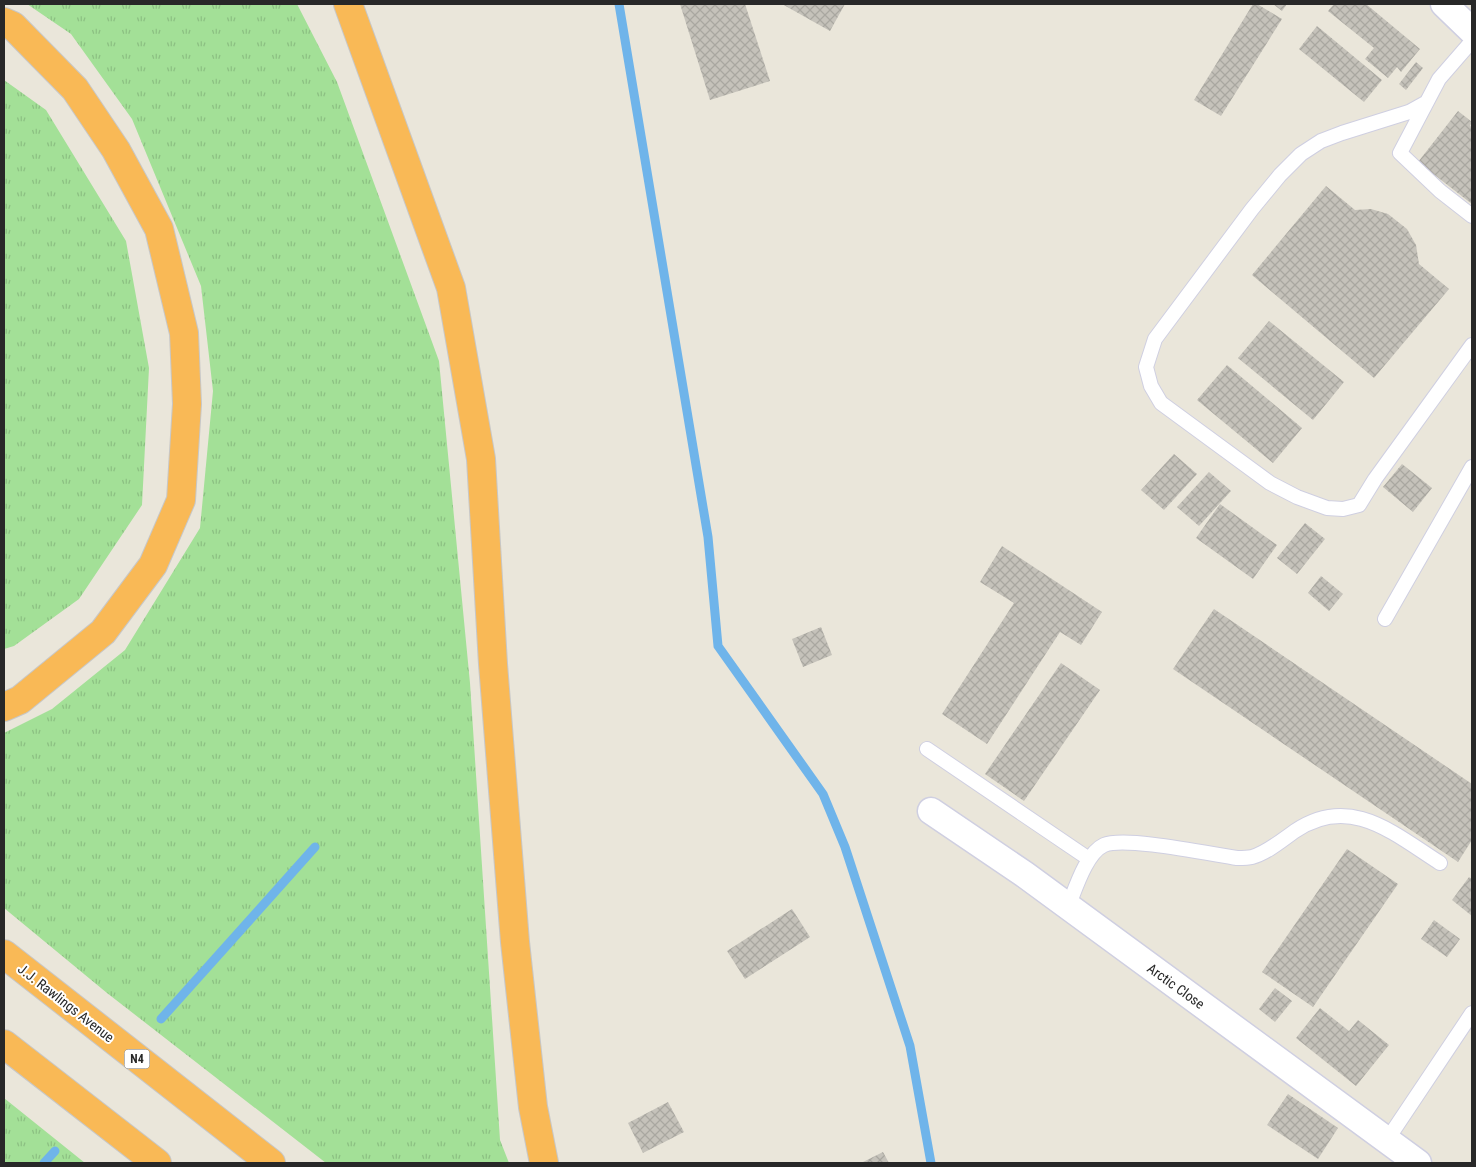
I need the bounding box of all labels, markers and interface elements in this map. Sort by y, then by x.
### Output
street label: Arctic Close [1144,960,1208,1012]
street label: J.J. Rawlings Avenue [15,961,118,1046]
road number: N4 [124,1050,150,1068]

